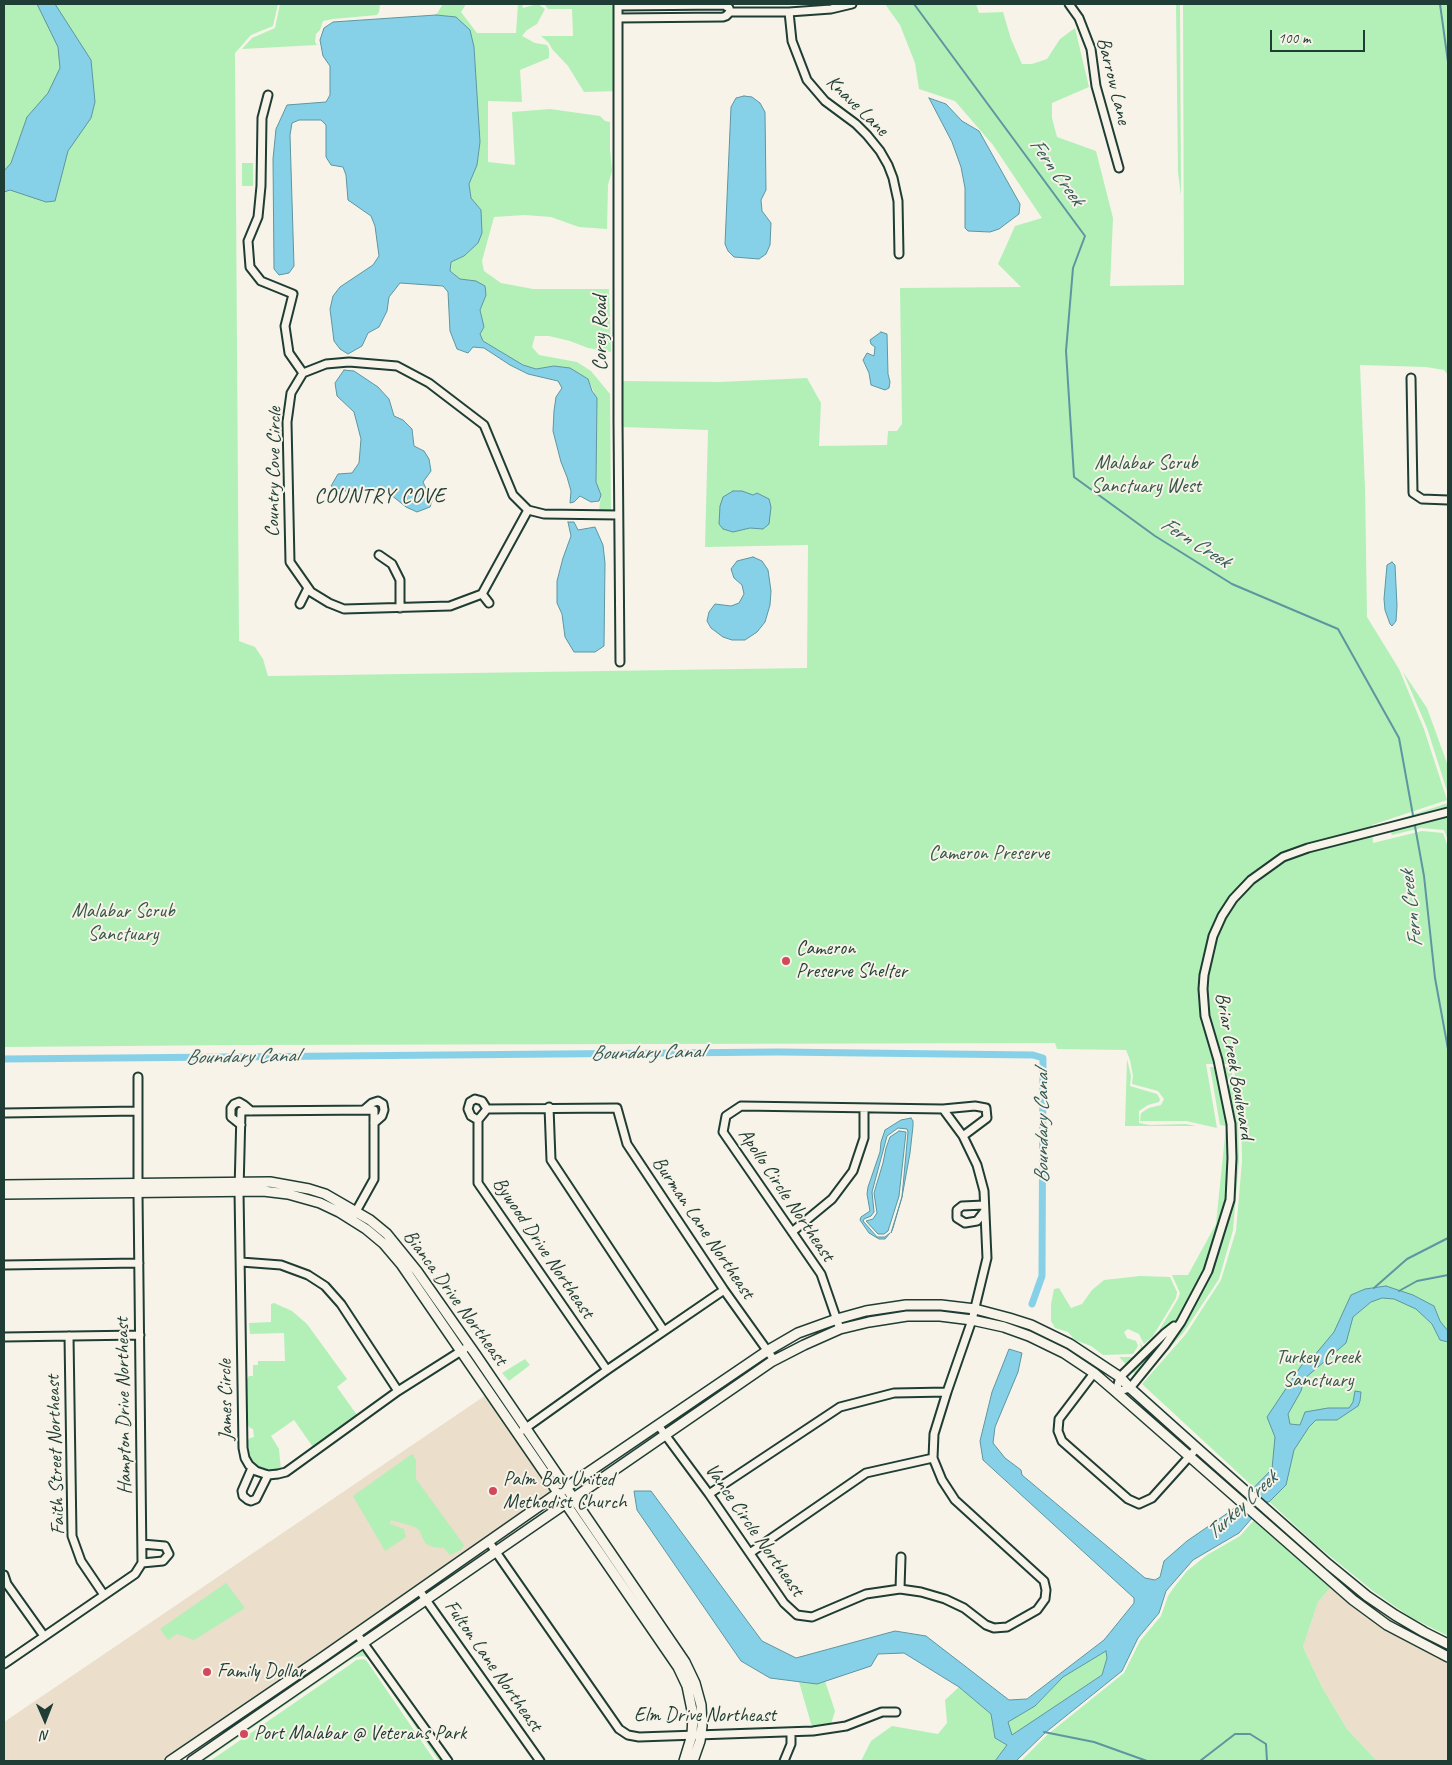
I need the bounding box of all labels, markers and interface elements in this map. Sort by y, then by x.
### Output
scale bar [1272,20,1367,52]
text: 100 m [1278,29,1310,48]
street label: Barrow Lane [1091,35,1135,127]
street label: Knave Lane [821,70,893,142]
water label: Fern Creek [1023,133,1089,211]
street label: Corey Road [589,295,613,371]
street label: Country Cove Circle [261,407,287,537]
park label: Malabar Scrub Sanctuary West [1091,452,1201,499]
district label: COUNTRY COVE [313,483,447,509]
water label: Fern Creek [1156,512,1234,574]
park label: Cameron Preserve [929,842,1049,866]
water label: Fern Creek [1395,869,1429,949]
park label: Malabar Scrub Sanctuary [71,900,175,947]
place label: Cameron Preserve Shelter [796,937,907,984]
marker: Cameron Preserve Shelter [780,955,792,967]
street label: Briar Creek Boulevard [1209,991,1259,1141]
water label: Boundary Canal [590,1039,704,1067]
water label: Boundary Canal [185,1043,299,1071]
water label: Boundary Canal [1029,1071,1055,1183]
street label: Apollo Circle Northeast [733,1124,839,1266]
street label: Burman Lane Northeast [646,1152,760,1304]
street label: Bywood Drive Northeast [487,1173,599,1323]
street label: Bianca Drive Northeast [398,1225,512,1371]
street label: Hampton Drive Northeast [110,1317,138,1495]
park label: Turkey Creek Sanctuary [1276,1346,1360,1393]
street label: James Circle [213,1359,239,1441]
street label: Faith Street Northeast [41,1375,71,1535]
street label: Vance Circle Northeast [699,1459,809,1601]
water label: Turkey Creek [1201,1467,1283,1545]
place label: Palm Bay United Methodist Church [503,1468,627,1515]
marker: Palm Bay United Methodist Church [487,1485,499,1497]
street label: Fulton Lane Northeast [439,1596,547,1736]
place label: Family Dollar [217,1660,305,1684]
marker: Family Dollar [201,1666,213,1678]
north arrow [20,1695,70,1745]
street label: Elm Drive Northeast [634,1704,776,1728]
place label: Port Malabar @ Veterans Park [254,1722,466,1746]
text: N [41,1727,50,1744]
marker: Port Malabar @ Veterans Park [238,1728,250,1740]

